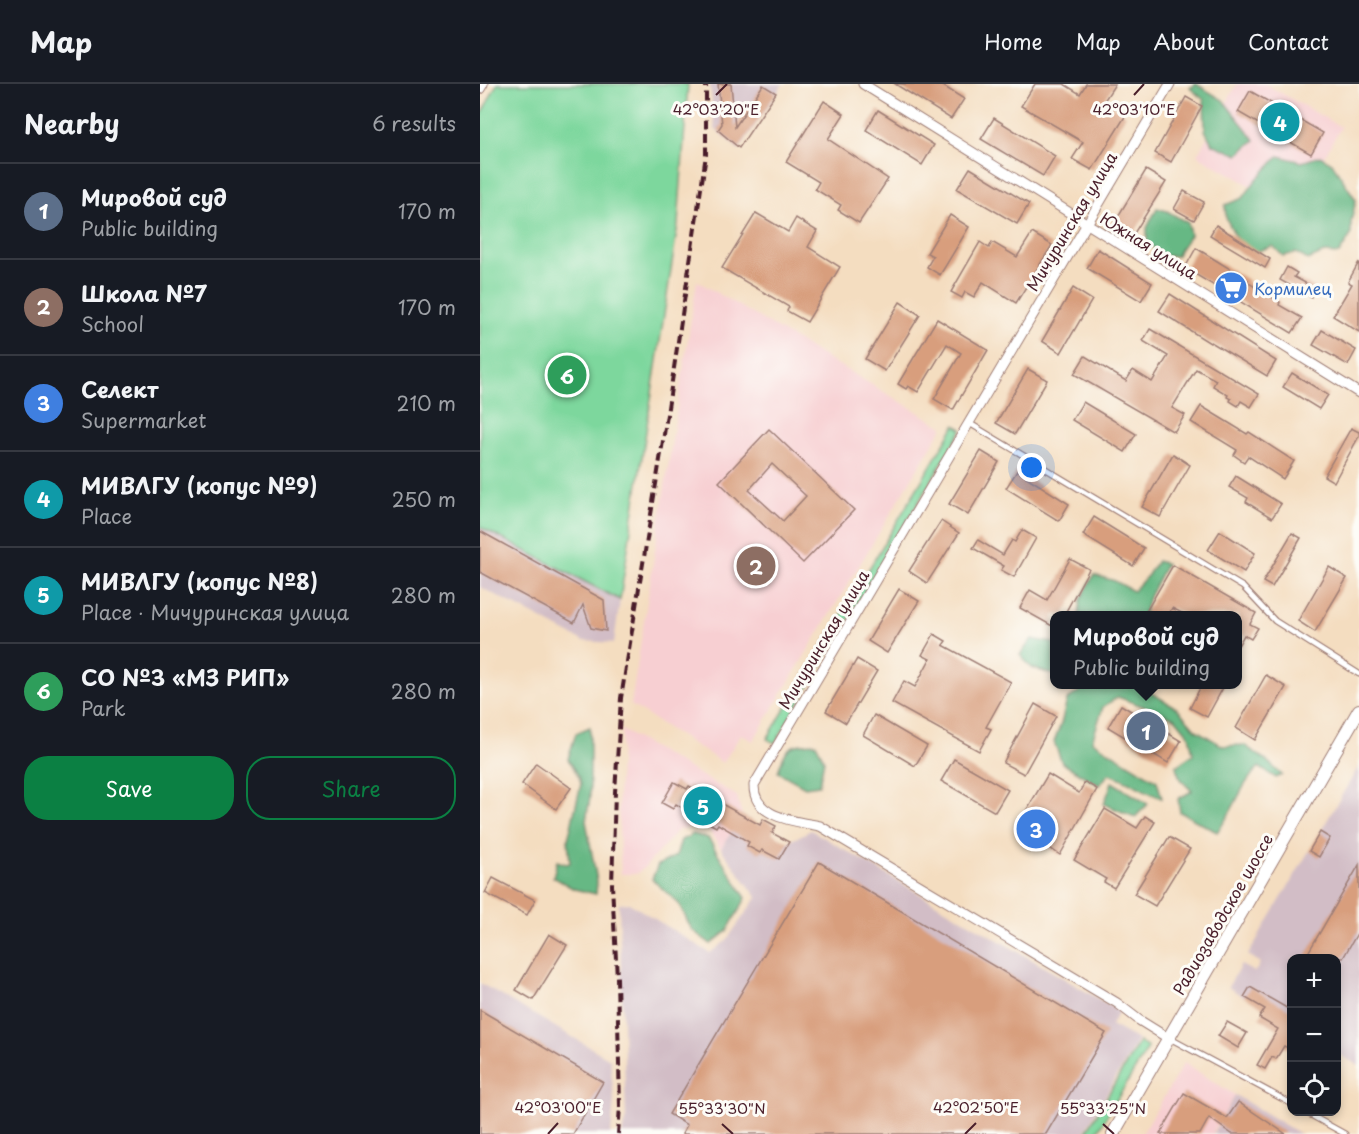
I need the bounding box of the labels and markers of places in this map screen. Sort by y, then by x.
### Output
pin: 4 [1260,99,1300,144]
supermarket icon: Кормилец [1213,270,1249,306]
place label: Кормилец [1254,276,1332,300]
pin: 6 [548,352,586,398]
pin: 2 [736,544,776,588]
pin: 1 [1126,708,1166,754]
pin: 5 [684,784,722,828]
pin: 3 [1016,806,1056,852]

